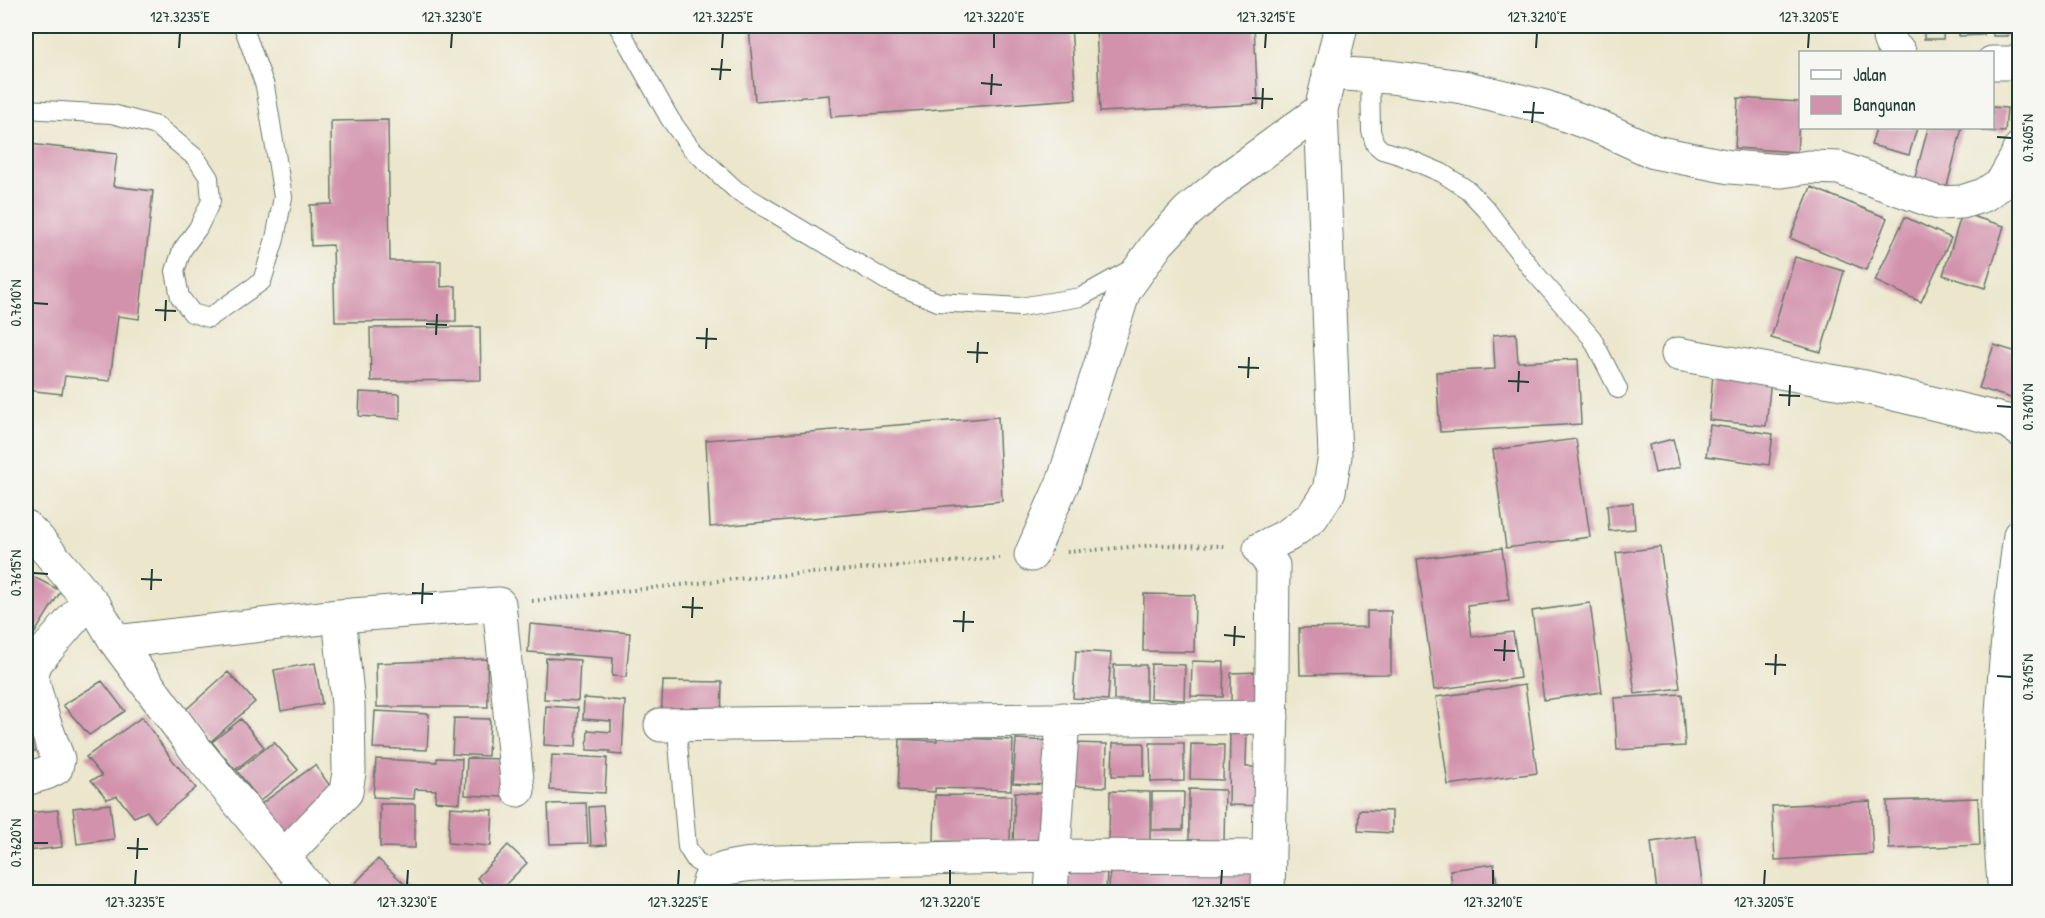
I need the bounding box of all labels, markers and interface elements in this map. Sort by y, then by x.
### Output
text: 127.3235°E [150,6,210,27]
text: 127.3230°E [422,6,483,27]
text: 127.3225°E [693,6,754,27]
text: 127.3220°E [964,6,1025,27]
text: 127.3215°E [1237,6,1296,27]
text: 127.3210°E [1507,6,1567,27]
text: 127.3205°E [1779,6,1839,27]
legend [1799,51,1994,129]
text: Jalan [1853,62,1887,87]
text: Bangunan [1853,92,1916,117]
text: 0.7605°N [2017,114,2038,162]
text: 0.7610°N [5,279,26,326]
text: 0.7610°N [2017,383,2038,430]
text: 0.7615°N [5,550,26,596]
text: 0.7615°N [2017,654,2038,700]
text: 0.7620°N [5,819,26,867]
text: 127.3235°E [105,891,165,912]
text: 127.3230°E [377,891,438,912]
text: 127.3225°E [648,891,709,912]
text: 127.3220°E [920,891,981,912]
text: 127.3215°E [1192,891,1251,912]
text: 127.3210°E [1463,891,1523,912]
text: 127.3205°E [1734,891,1794,912]

